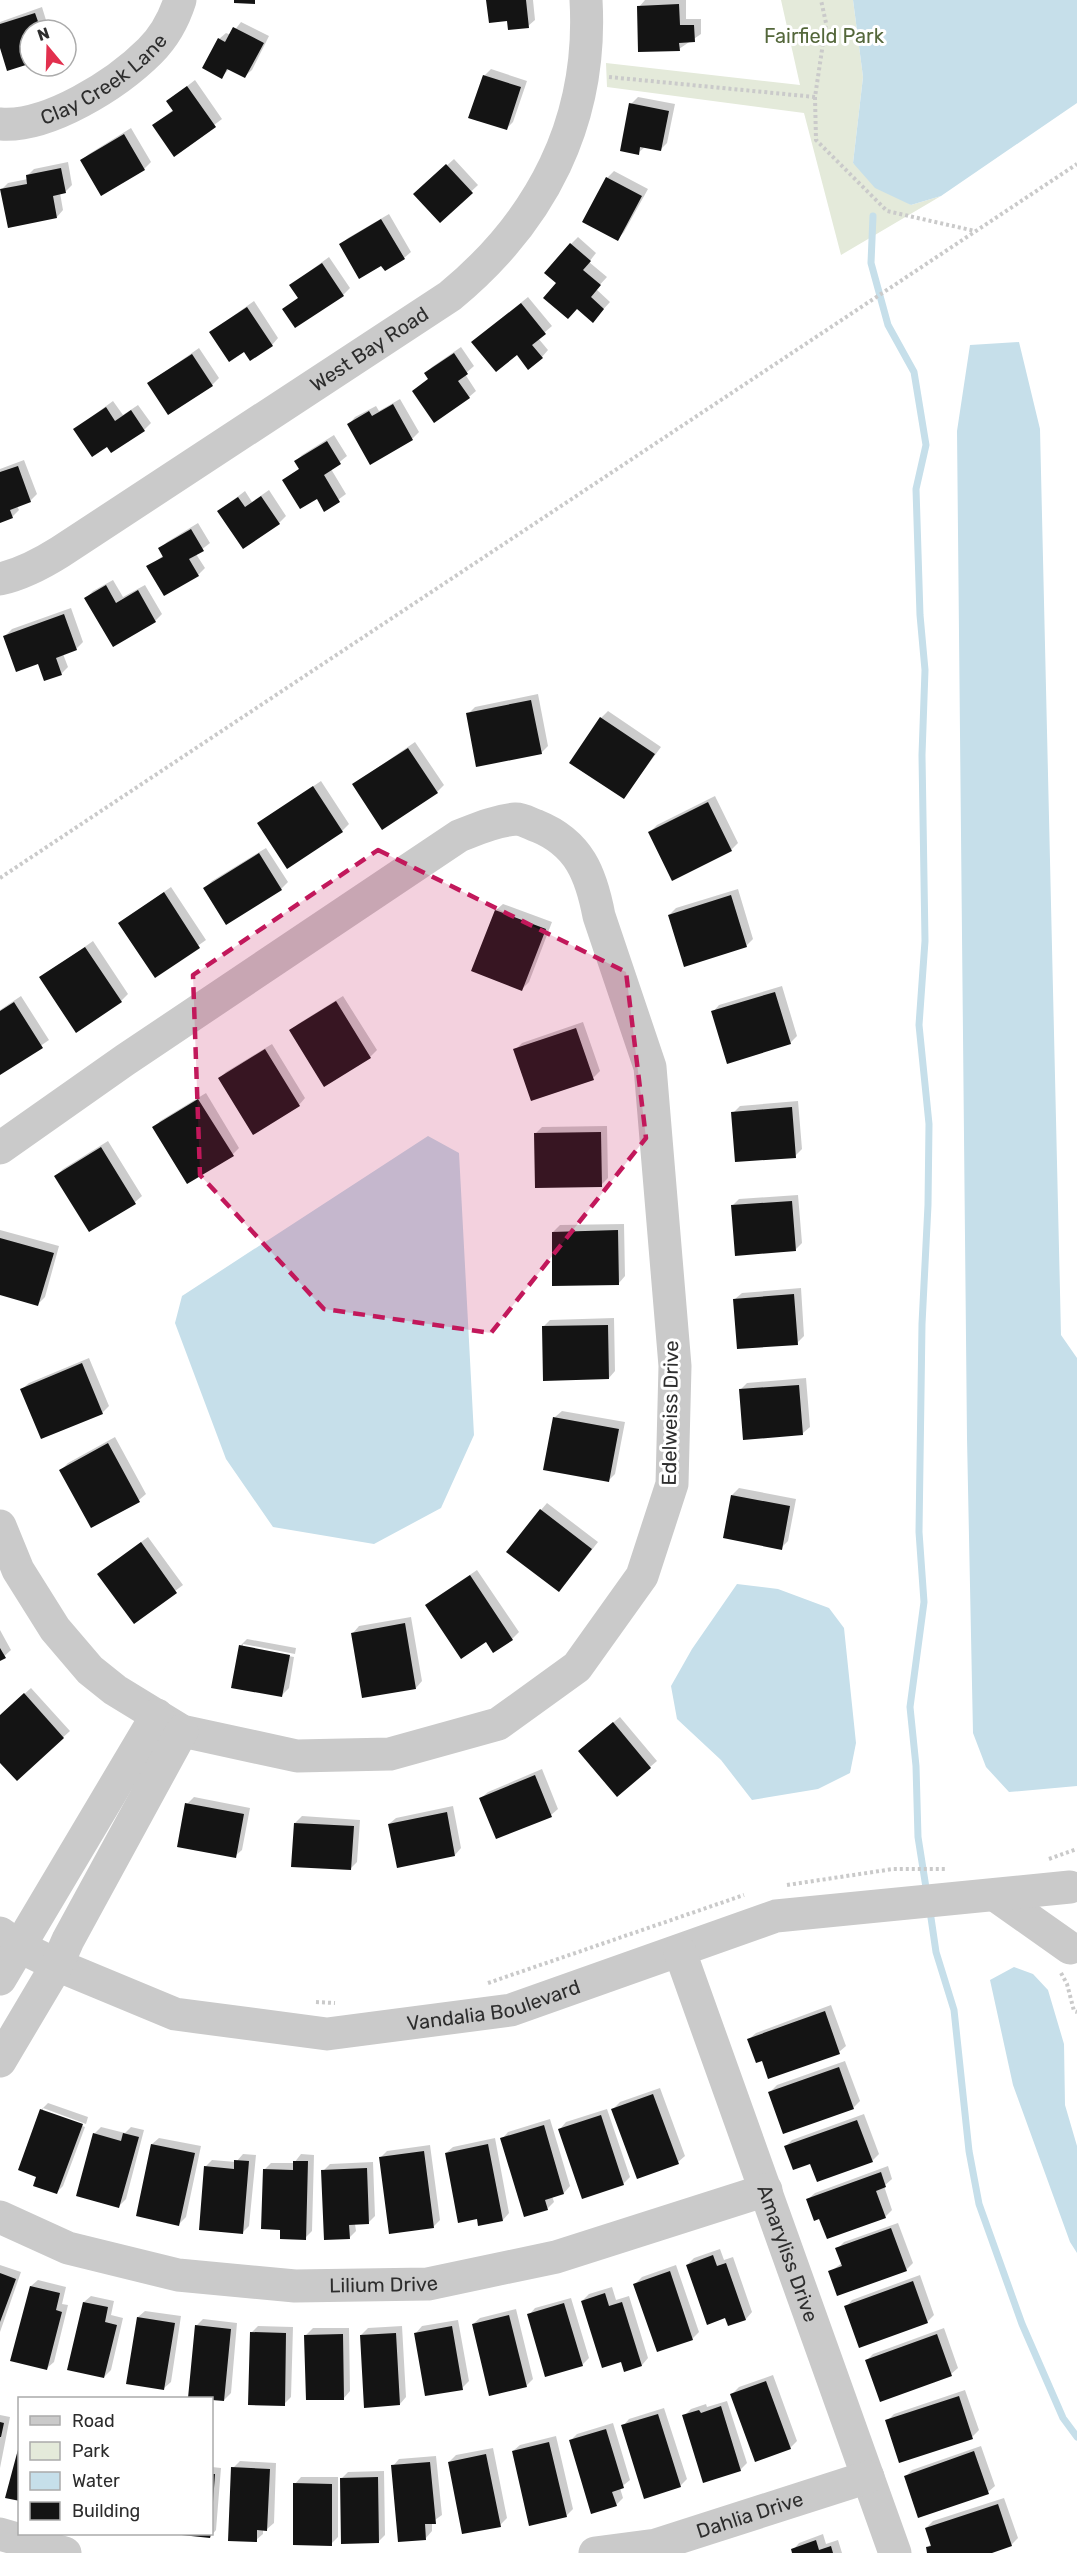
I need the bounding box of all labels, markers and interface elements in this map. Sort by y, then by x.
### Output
north arrow [18,18,78,78]
text: N [35,23,52,45]
park label: Fairfield Park [764,24,885,48]
street label: Clay Creek Lane [37,29,172,130]
street label: West Bay Road [305,301,433,397]
street label: Edelweiss Drive [657,1340,683,1486]
street label: Vandalia Boulevard [405,1974,583,2035]
street label: Amaryliss Drive [752,2181,823,2325]
street label: Lilium Drive [329,2270,440,2297]
legend [18,2397,213,2535]
text: Road [72,2410,115,2432]
text: Park [72,2440,110,2462]
text: Water [72,2470,120,2492]
street label: Dahlia Drive [693,2487,806,2543]
text: Building [72,2500,140,2522]

